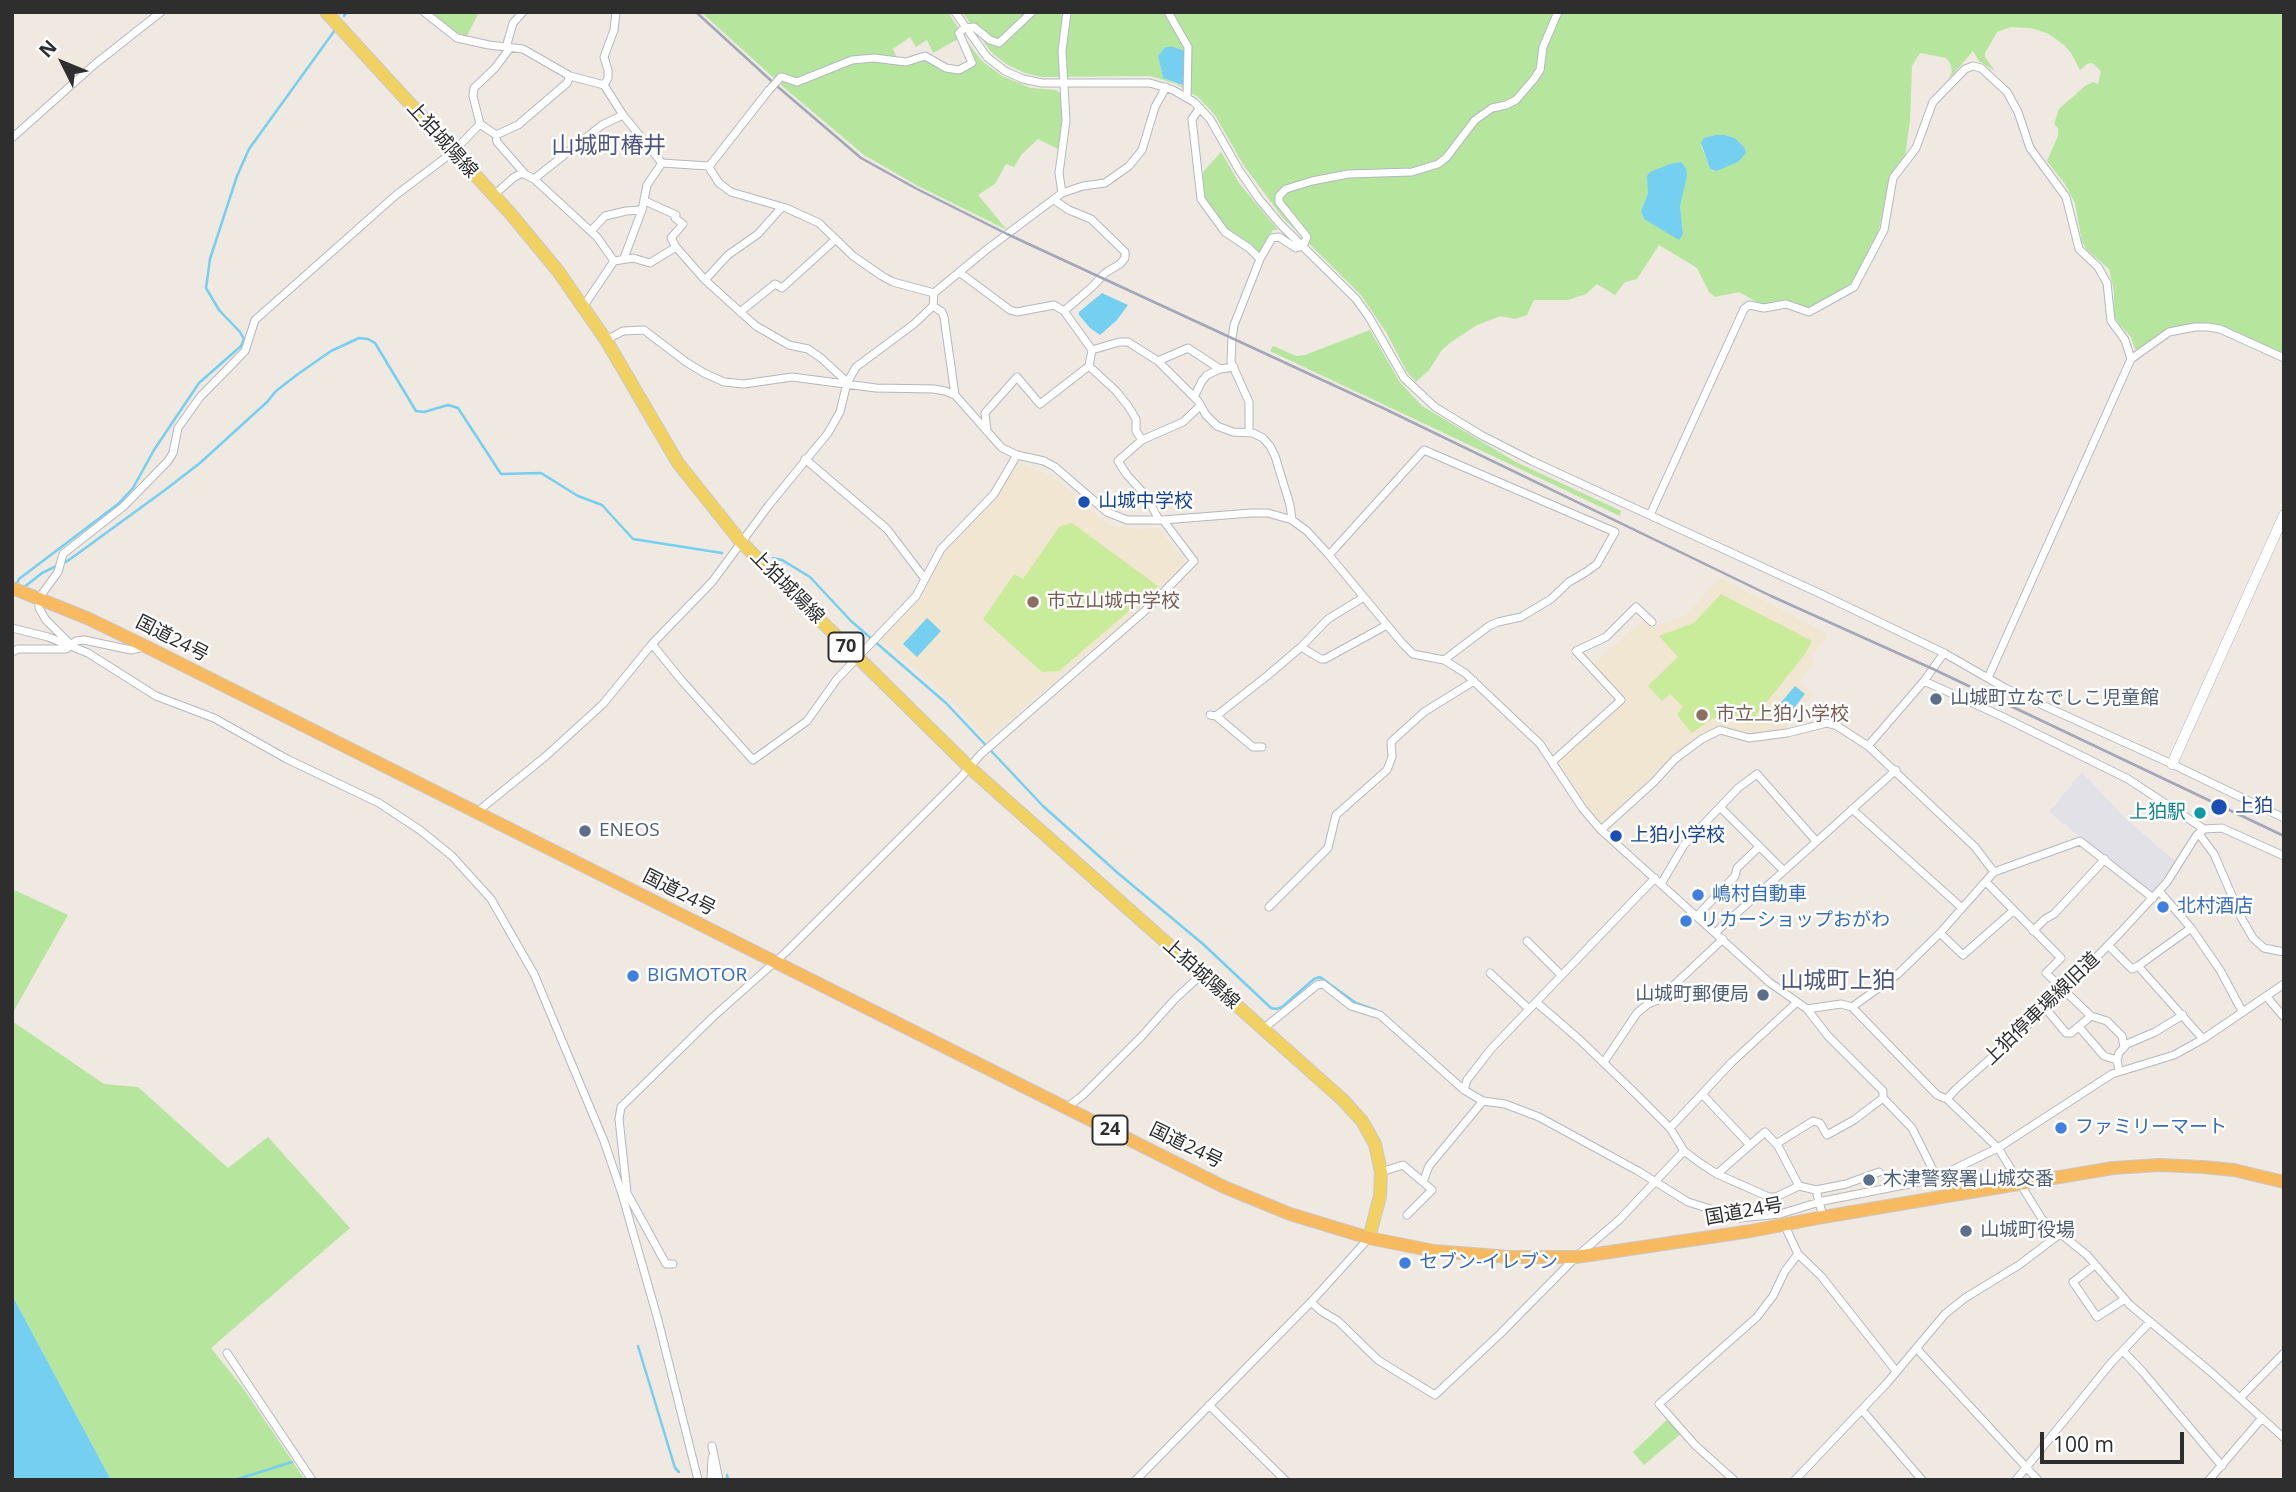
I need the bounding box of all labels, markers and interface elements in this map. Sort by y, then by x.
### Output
north arrow [28,28,98,98]
text: N [33,34,62,63]
street label: 上狛城陽線 [402,97,482,183]
district label: 山城町椿井 [552,132,666,160]
place label: 山城中学校 [1098,491,1193,513]
marker: 山城中学校 [1076,494,1092,510]
street label: 上狛城陽線 [745,545,829,629]
place label: 市立山城中学校 [1047,591,1180,613]
marker: 市立山城中学校 [1025,594,1041,610]
street label: 国道24号 [132,611,212,667]
road number: 70 [828,632,864,662]
place label: 山城町立なでしこ児童館 [1950,688,2159,710]
marker: 山城町立なでしこ児童館 [1928,691,1944,707]
place label: 市立上狛小学校 [1716,704,1849,726]
marker: 市立上狛小学校 [1694,707,1710,723]
place label: 上狛 [2235,796,2273,818]
marker: 上狛 [2209,797,2229,817]
place label: 上狛駅 [2129,802,2186,824]
marker: 上狛駅 [2192,805,2208,821]
place label: ENEOS [599,820,660,842]
marker: ENEOS [577,823,593,839]
place label: 上狛小学校 [1630,825,1725,847]
marker: 上狛小学校 [1608,828,1624,844]
street label: 国道24号 [639,865,719,921]
place label: 嶋村自動車 [1712,884,1807,906]
marker: 嶋村自動車 [1690,887,1706,903]
place label: 北村酒店 [2177,896,2253,918]
marker: 北村酒店 [2155,899,2171,915]
place label: リカーショップおがわ [1700,910,1890,932]
marker: リカーショップおがわ [1678,913,1694,929]
street label: 上狛城陽線 [1158,934,1244,1014]
street label: 上狛停車場線旧道 [1979,948,2105,1070]
place label: BIGMOTOR [647,965,747,987]
district label: 山城町上狛 [1781,967,1895,995]
marker: BIGMOTOR [625,968,641,984]
place label: 山城町郵便局 [1635,984,1749,1006]
marker: 山城町郵便局 [1755,987,1771,1003]
road number: 24 [1092,1115,1128,1144]
place label: ファミリーマート [2075,1117,2227,1139]
street label: 国道24号 [1146,1118,1226,1174]
marker: ファミリーマート [2053,1120,2069,1136]
place label: 木津警察署山城交番 [1883,1169,2054,1191]
marker: 木津警察署山城交番 [1861,1172,1877,1188]
street label: 国道24号 [1703,1194,1785,1230]
place label: 山城町役場 [1980,1220,2075,1242]
marker: 山城町役場 [1958,1223,1974,1239]
place label: セブン-イレブン [1419,1252,1558,1274]
marker: セブン-イレブン [1397,1255,1413,1271]
scale bar [2044,1418,2188,1462]
text: 100 m [2053,1430,2114,1458]

